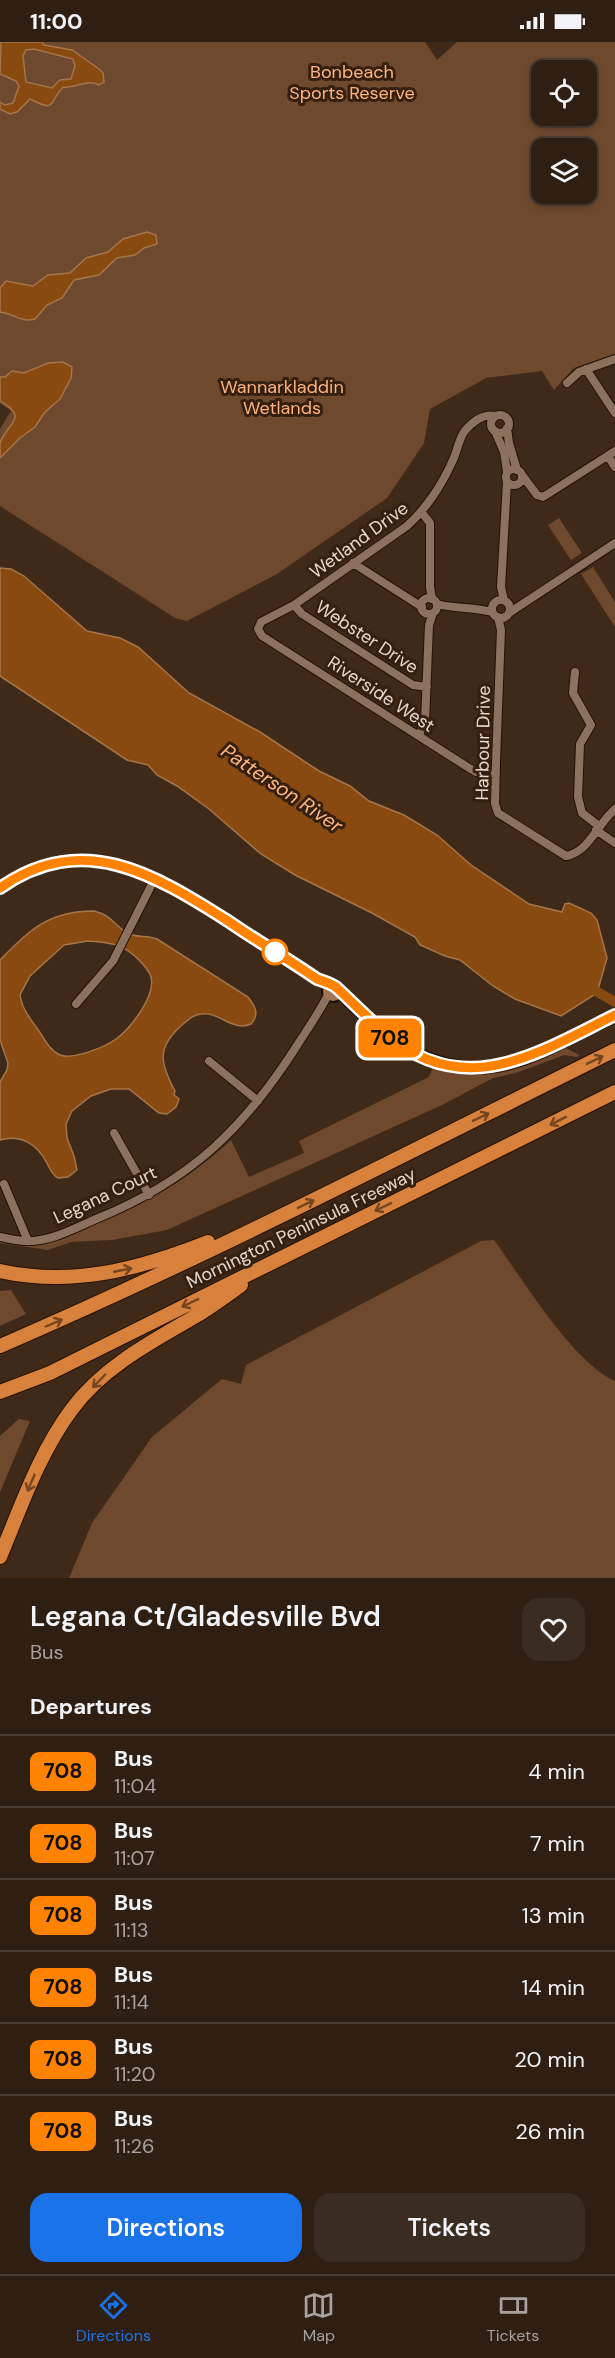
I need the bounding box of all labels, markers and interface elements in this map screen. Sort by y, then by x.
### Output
text: 11:00 [30,7,83,36]
park label: Bonbeach Sports Reserve [289,60,415,105]
map controls [531,60,597,204]
button: locate [531,60,597,126]
button: layers [531,138,597,204]
park label: Wannarkladdin Wetlands [220,375,344,420]
street label: Wetland Drive [305,496,413,584]
street label: Webster Drive [311,595,423,679]
street label: Riverside West [323,650,439,738]
street label: Harbour Drive [470,685,496,801]
water label: Patterson River [216,738,348,839]
unlabelled marker [262,939,288,965]
line badge: 708 [356,1018,424,1058]
text: 708 [370,1024,410,1052]
one-way arrow [585,1054,603,1066]
one-way arrow [471,1111,489,1122]
one-way arrow [549,1115,567,1127]
street label: Legana Court [49,1161,161,1229]
street label: Mornington Peninsula Freeway [182,1162,420,1294]
one-way arrow [297,1197,315,1209]
one-way arrow [375,1202,393,1214]
one-way arrow [113,1264,133,1275]
one-way arrow [181,1298,199,1310]
one-way arrow [44,1317,62,1328]
one-way arrow [92,1374,107,1389]
one-way arrow [25,1473,37,1491]
text: Legana Ct/Gladesville Bvd [30,1598,381,1635]
button: heart [522,1598,585,1661]
text: Bus [30,1639,64,1665]
text: Departures [30,1692,152,1721]
text: Bus [114,1744,153,1773]
text: 708 [43,1757,83,1785]
text: 4 min [528,1757,585,1786]
text: 11:04 [114,1773,156,1799]
text: Bus [114,1816,153,1845]
text: 708 [43,1829,83,1857]
text: 7 min [530,1829,585,1858]
text: 11:07 [114,1845,155,1871]
text: Bus [114,1888,153,1917]
text: 708 [43,1901,83,1929]
text: 13 min [522,1901,585,1930]
text: 11:13 [114,1917,149,1943]
text: Bus [114,1960,153,1989]
text: 708 [43,1973,83,2001]
text: 14 min [521,1973,585,2002]
text: 11:14 [114,1989,149,2015]
text: Bus [114,2032,153,2061]
text: 708 [43,2045,83,2073]
text: 20 min [514,2045,585,2074]
text: 11:20 [114,2061,156,2087]
text: Bus [114,2104,153,2133]
text: 708 [43,2117,83,2145]
text: 26 min [515,2117,585,2146]
text: 11:26 [114,2133,155,2159]
button: Directions [30,2193,302,2262]
button: Tickets [314,2193,585,2262]
tab: Directions [76,2289,151,2346]
tab: Map [302,2289,335,2346]
tab: Tickets [487,2289,539,2346]

